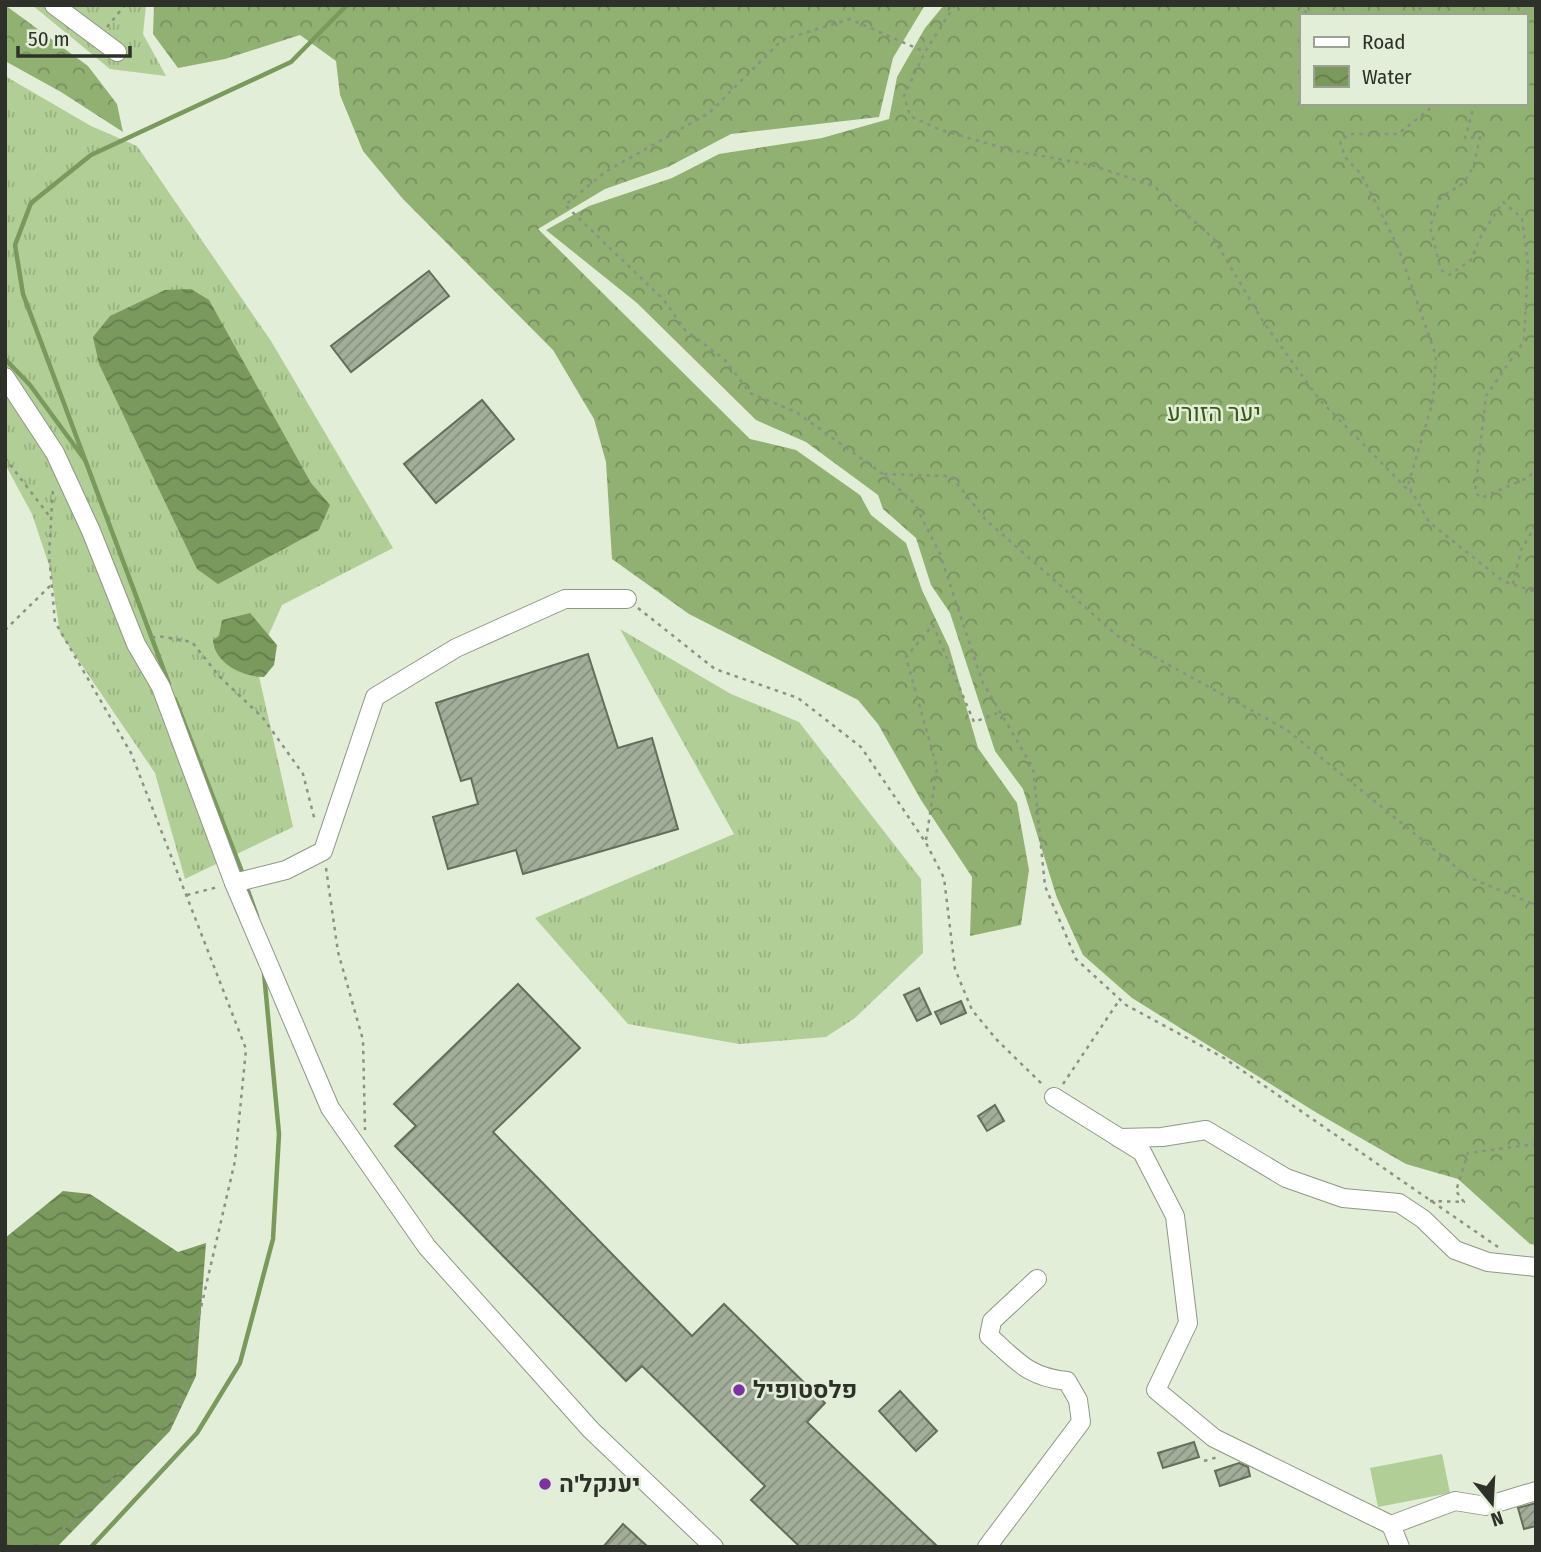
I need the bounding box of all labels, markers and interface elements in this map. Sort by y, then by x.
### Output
scale bar [18,14,130,58]
legend [1300,14,1527,105]
text: 50 m [28,26,70,52]
text: Road [1362,29,1406,55]
text: Water [1362,64,1412,90]
park label: יער הזורע [1167,399,1261,427]
place label: פלסטופיל [753,1376,857,1404]
marker: פלסטופיל [731,1382,747,1398]
north arrow [1457,1468,1527,1538]
place label: יענקל'ה [559,1470,640,1498]
marker: יענקל'ה [537,1476,553,1492]
text: N [1488,1506,1506,1531]

